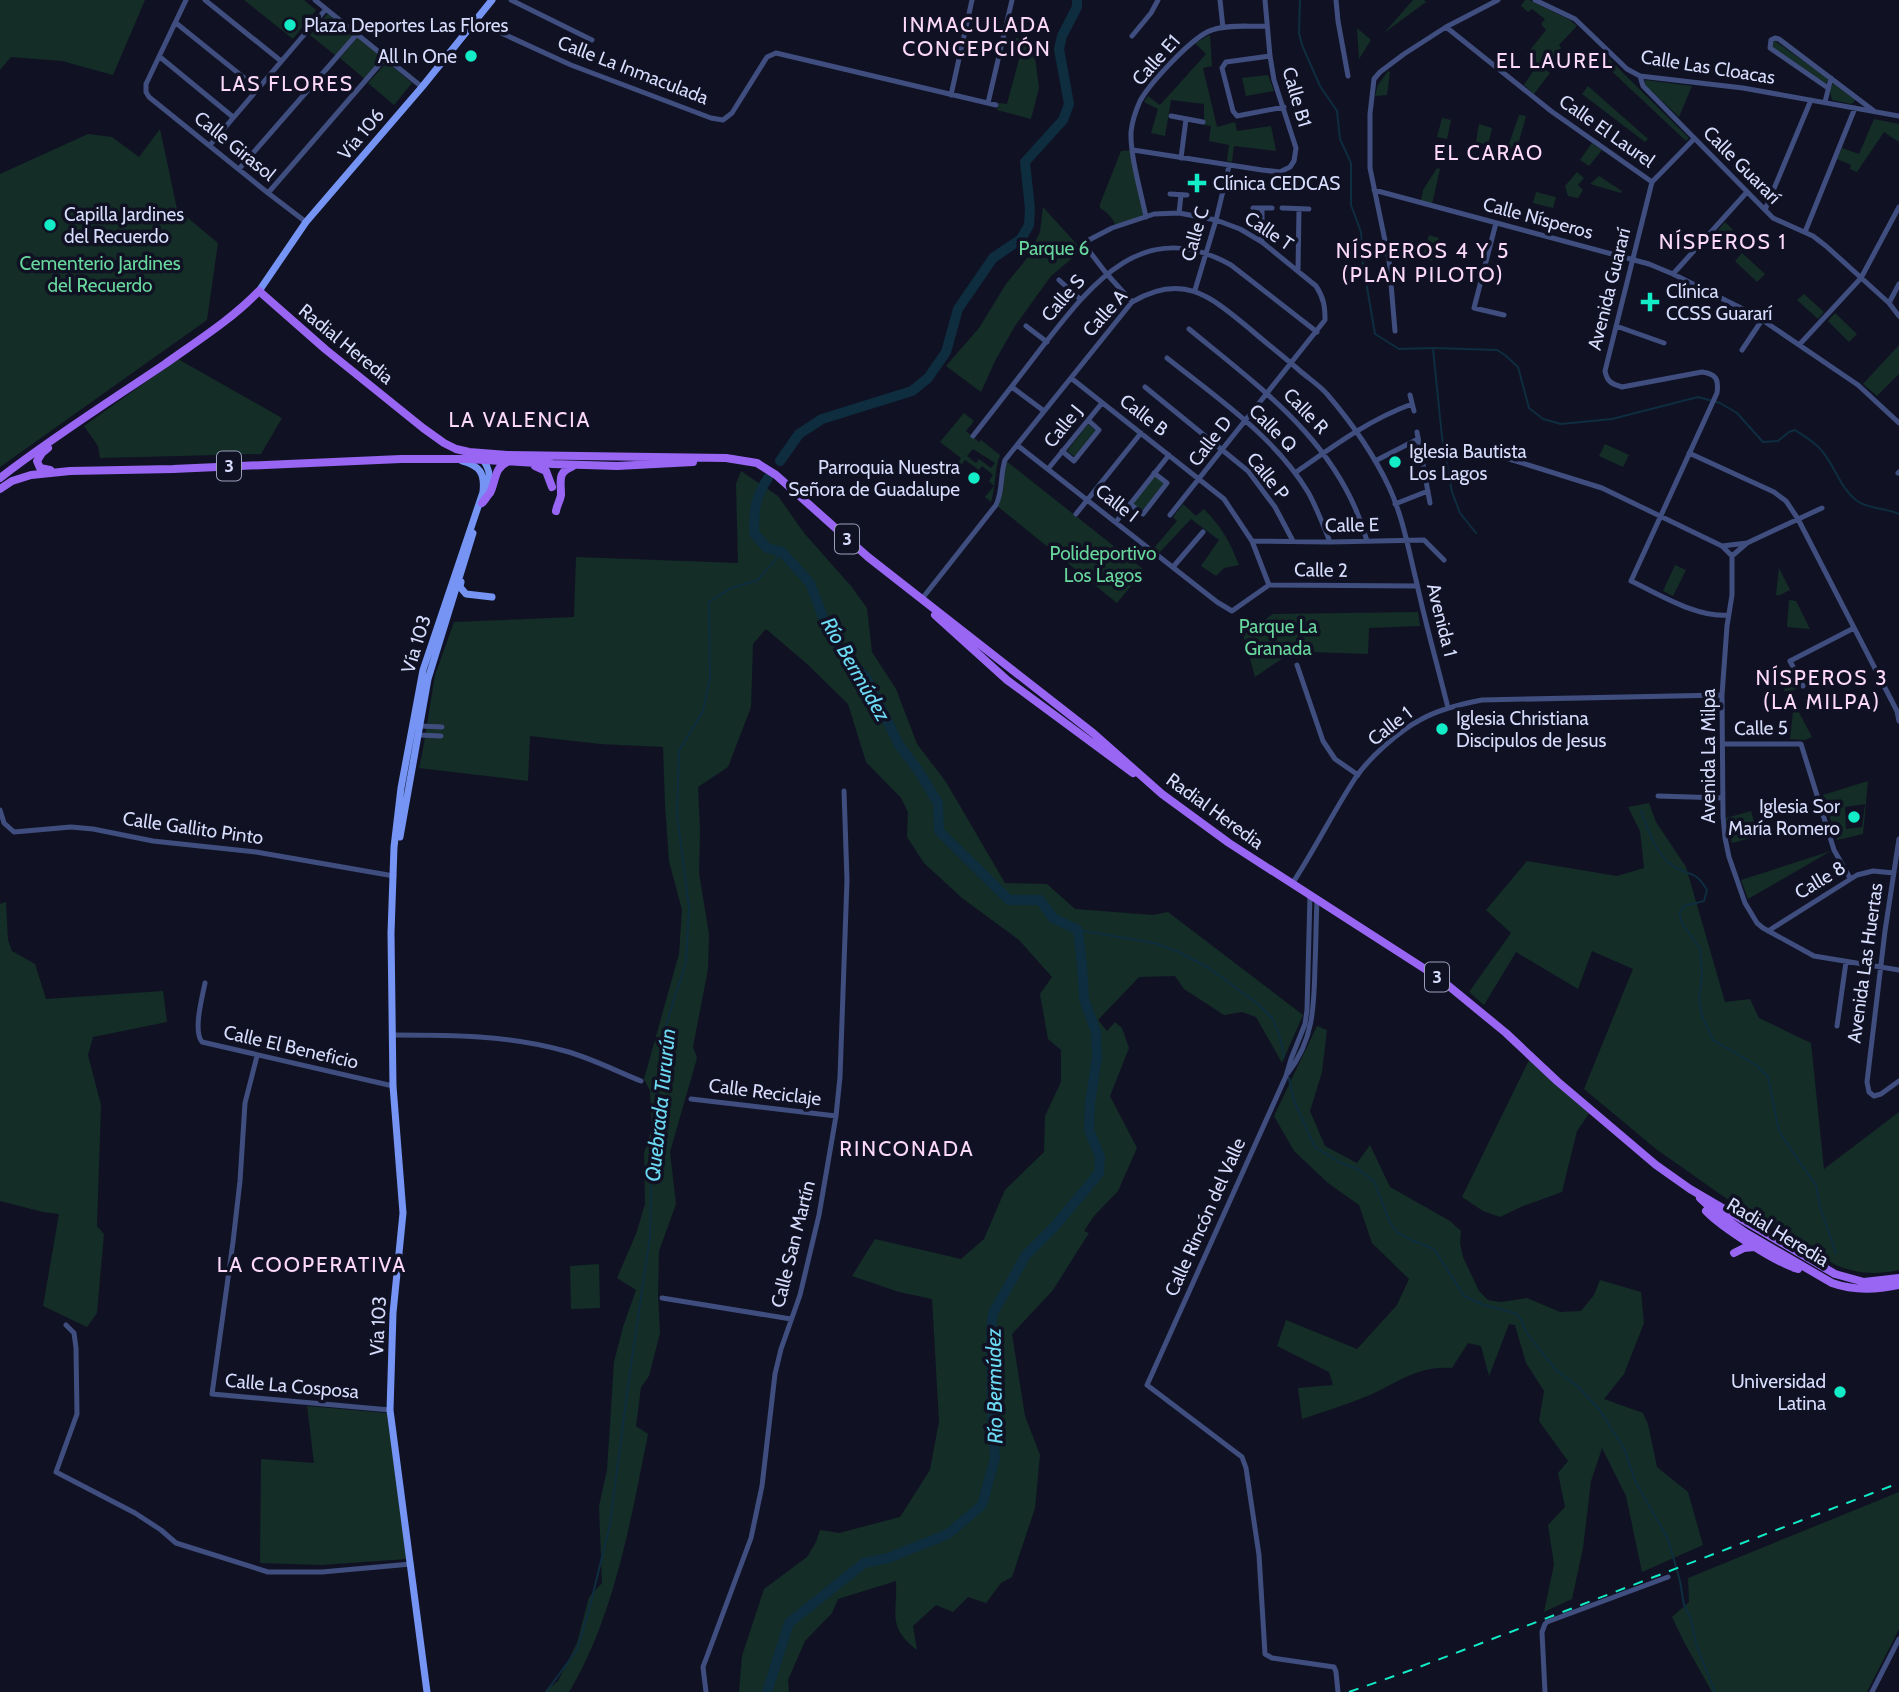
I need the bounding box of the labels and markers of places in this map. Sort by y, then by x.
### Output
place label: Plaza Deportes Las Flores [304,14,508,37]
marker: Plaza Deportes Las Flores [282,17,298,33]
place label: All In One [378,45,457,68]
marker: All In One [463,48,479,64]
place label: Clínica CEDCAS [1213,172,1340,195]
marker: Clínica CEDCAS [1187,173,1207,193]
place label: Capilla Jardines del Recuerdo [64,203,184,248]
marker: Capilla Jardines del Recuerdo [42,217,58,233]
place label: Clínica CCSS Guararí [1666,280,1772,325]
marker: Clínica CCSS Guararí [1640,292,1660,312]
place label: Iglesia Bautista Los Lagos [1409,440,1527,485]
marker: Iglesia Bautista Los Lagos [1387,454,1403,470]
place label: Parroquia Nuestra Señora de Guadalupe [788,456,960,501]
marker: Parroquia Nuestra Señora de Guadalupe [966,470,982,486]
place label: Iglesia Christiana Discipulos de Jesus [1456,707,1606,752]
marker: Iglesia Christiana Discipulos de Jesus [1434,721,1450,737]
place label: Iglesia Sor María Romero [1728,795,1840,840]
marker: Iglesia Sor María Romero [1846,809,1862,825]
place label: Universidad Latina [1731,1370,1826,1415]
marker: Universidad Latina [1832,1384,1848,1400]

